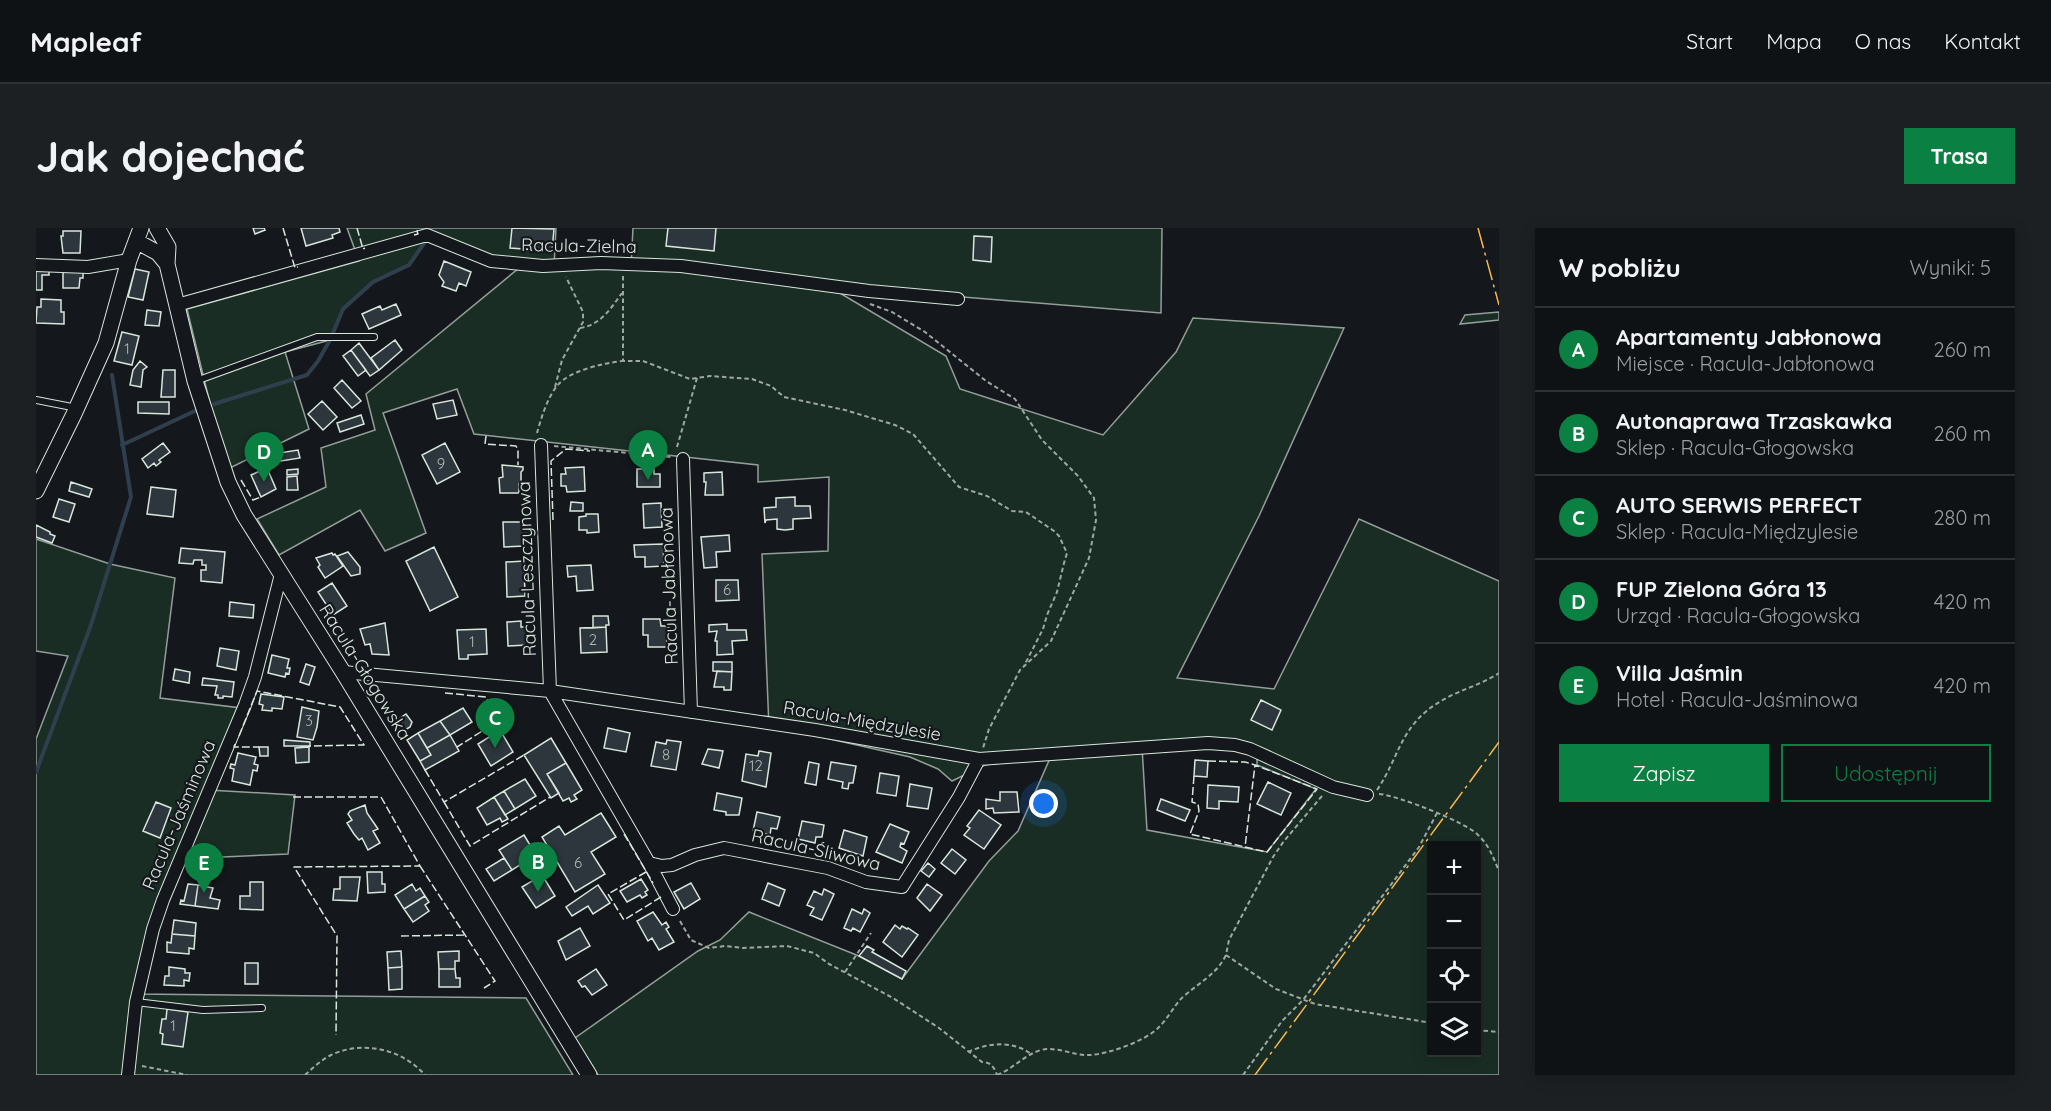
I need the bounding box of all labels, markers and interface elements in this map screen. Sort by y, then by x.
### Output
text: Mapleaf [30,24,142,59]
text: Start [1686,28,1733,54]
text: Mapa [1766,28,1822,54]
text: O nas [1855,28,1911,54]
text: Kontakt [1944,28,2021,54]
button: Trasa [1904,128,2015,184]
text: Jak dojechać [36,130,305,183]
street label: Racula-Zielna [521,233,637,258]
text: W pobliżu [1559,251,1681,284]
text: Wyniki: 5 [1909,255,1991,280]
text: Apartamenty Jabłonowa [1616,323,1882,351]
text: A [1572,337,1585,362]
text: 260 m [1934,337,1991,362]
house number: 1 [124,339,130,358]
text: Miejsce · Racula-Jabłonowa [1616,351,1875,376]
text: Autonaprawa Trzaskawka [1616,407,1892,435]
text: B [1572,421,1585,446]
text: 260 m [1934,421,1991,446]
pin: A [628,430,668,480]
pin: D [244,432,284,482]
text: Sklep · Racula-Głogowska [1616,435,1854,460]
house number: 9 [437,454,445,473]
street label: Racula-Leszczynowa [512,481,541,657]
text: AUTO SERWIS PERFECT [1616,491,1862,519]
text: C [1572,505,1585,530]
text: 280 m [1934,505,1991,530]
street label: Racula-Jabłonowa [654,507,683,665]
text: Sklep · Racula-Międzylesie [1616,519,1858,544]
text: FUP Zielona Góra 13 [1616,575,1827,603]
house number: 6 [723,580,731,599]
text: D [1571,589,1586,614]
text: 420 m [1934,589,1991,614]
street label: Racula-Głogowska [314,599,417,744]
text: Urząd · Racula-Głogowska [1616,603,1860,628]
house number: 2 [589,630,597,649]
house number: 1 [469,632,475,651]
text: Villa Jaśmin [1616,659,1743,687]
text: E [1573,673,1584,698]
text: 420 m [1934,673,1991,698]
text: Hotel · Racula-Jaśminowa [1616,687,1858,712]
street label: Racula-Międzylesie [781,695,943,746]
pin: C [476,698,514,748]
house number: 3 [305,711,313,730]
street label: Racula-Jaśminowa [137,736,220,893]
button: Zapisz [1559,744,1769,802]
button: Udostępnij [1781,744,1991,802]
house number: 8 [662,745,670,764]
house number: 12 [749,756,763,775]
your location [1029,789,1058,818]
street label: Racula-Śliwowa [749,823,883,876]
map controls [1427,841,1481,1057]
button: + [1427,841,1481,895]
pin: B [518,842,558,892]
pin: E [184,844,224,893]
house number: 6 [574,853,582,872]
button: − [1427,895,1481,949]
button: locate [1427,949,1481,1003]
button: layers [1427,1003,1481,1057]
house number: 1 [170,1016,176,1035]

